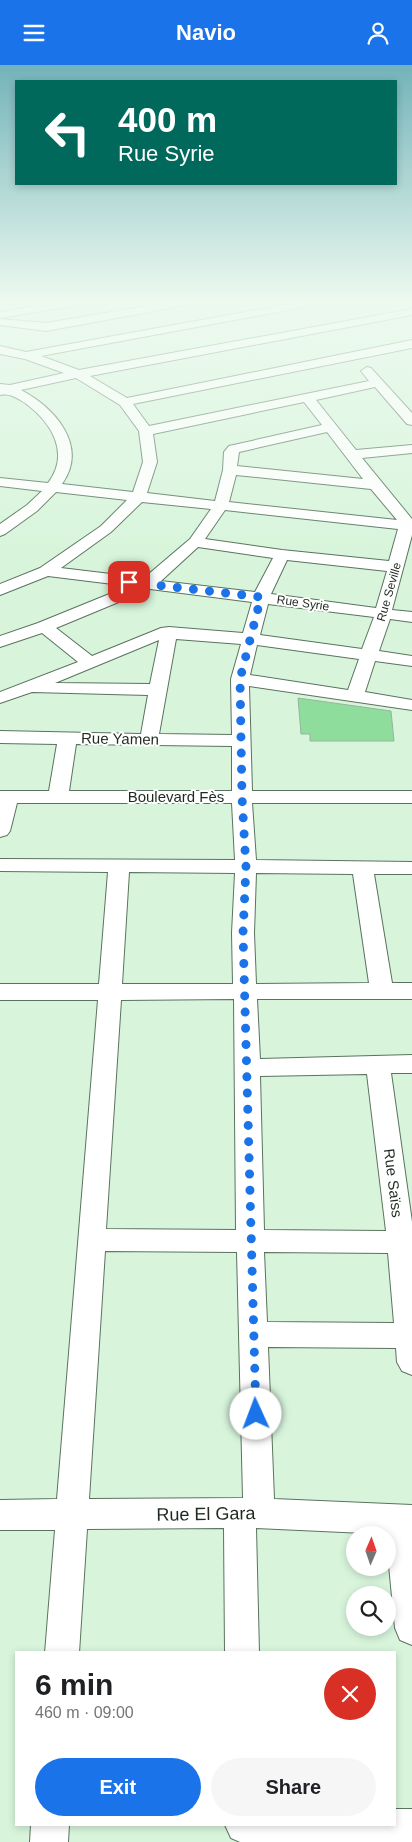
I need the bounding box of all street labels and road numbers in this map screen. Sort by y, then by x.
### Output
street label: Rue Seville [374,561,404,623]
street label: Rue Syrie [276,592,330,614]
street label: Rue Yamen [81,729,159,748]
street label: Boulevard Fès [128,788,224,805]
street label: Rue Saïss [381,1148,406,1218]
street label: Rue El Gara [156,1503,257,1525]

